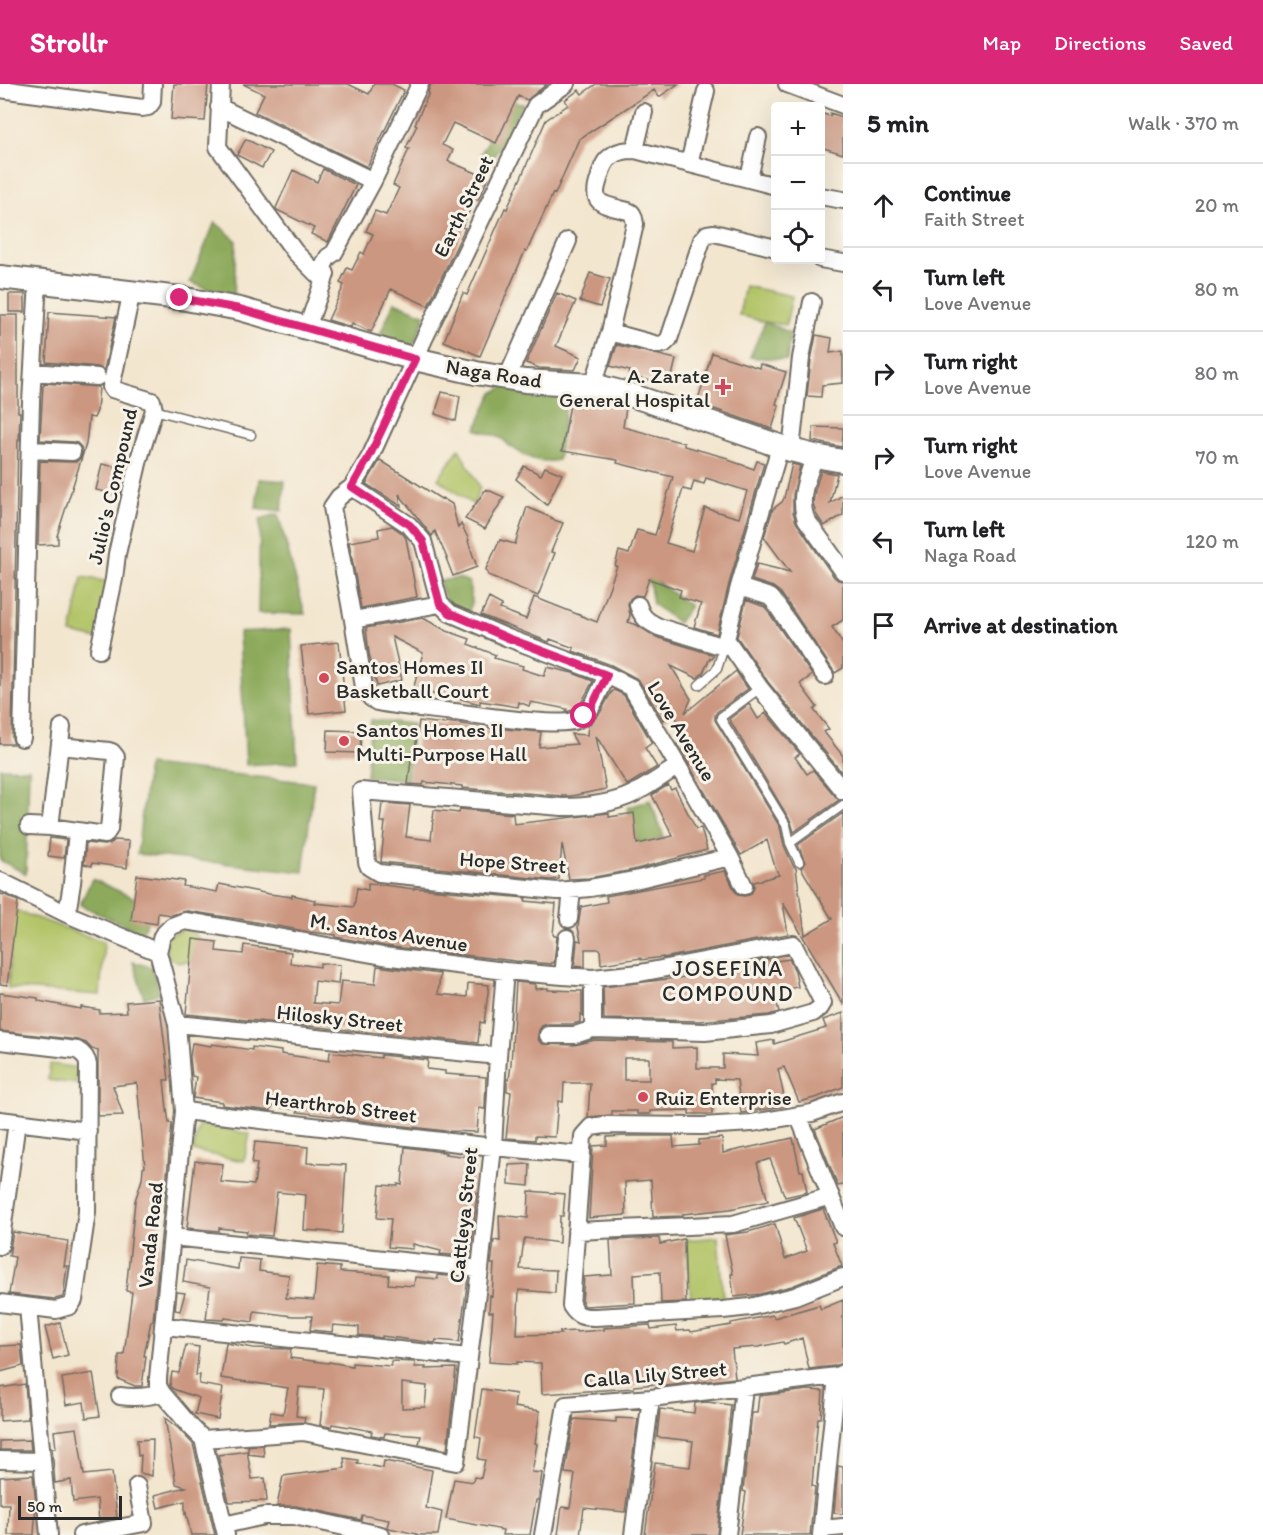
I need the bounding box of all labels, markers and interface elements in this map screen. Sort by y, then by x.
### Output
text: Strollr [30,25,108,59]
text: Map [983,30,1021,55]
text: Directions [1054,30,1146,55]
text: Saved [1179,30,1233,55]
map controls [771,102,825,264]
button: + [771,102,825,156]
text: 5 min [867,107,929,139]
text: Walk · 370 m [1128,111,1239,135]
street label: Earth Street [428,151,498,261]
button: − [771,156,825,210]
text: Continue [924,180,1011,207]
icon: ahead [867,189,900,222]
text: 20 m [1195,193,1239,217]
text: Faith Street [924,207,1025,231]
button: locate [771,210,825,264]
text: Turn left [924,264,1005,291]
icon: left [867,273,900,306]
text: 80 m [1194,277,1239,301]
route end [166,284,192,310]
text: Love Avenue [924,291,1031,315]
text: Turn right [924,348,1018,375]
street label: Naga Road [444,353,544,393]
icon: right [867,357,900,390]
text: 80 m [1194,361,1239,385]
place label: A. Zarate General Hospital [559,363,710,412]
text: Love Avenue [924,375,1031,399]
marker: A. Zarate General Hospital [714,378,732,396]
street label: Julio's Compound [82,405,142,567]
text: Turn right [924,432,1018,459]
icon: right [867,441,900,474]
text: 70 m [1195,445,1239,469]
text: Love Avenue [924,459,1031,483]
text: Turn left [924,516,1005,543]
icon: left [867,525,900,558]
text: 120 m [1186,529,1239,553]
text: Naga Road [924,543,1016,567]
icon: arrive [867,609,900,642]
text: Arrive at destination [924,612,1118,639]
place label: Santos Homes II Basketball Court [336,654,489,703]
marker: Santos Homes II Basketball Court [317,671,331,685]
street label: Love Avenue [642,676,722,786]
route start [570,702,596,728]
place label: Santos Homes II Multi-Purpose Hall [356,717,527,766]
marker: Santos Homes II Multi-Purpose Hall [337,734,351,748]
street label: Hope Street [459,846,567,878]
street label: M. Santos Avenue [308,907,470,957]
district label: JOSEFINA COMPOUND [662,955,794,1007]
street label: Hilosky Street [275,999,405,1037]
street label: Hearthrob Street [264,1084,418,1128]
place label: Ruiz Enterprise [655,1085,792,1110]
marker: Ruiz Enterprise [636,1090,650,1104]
street label: Cattleya Street [443,1146,483,1284]
street label: Vanda Road [132,1180,168,1289]
street label: Calla Lily Street [582,1355,728,1393]
scale bar [18,1493,122,1520]
text: 50 m [27,1497,62,1516]

